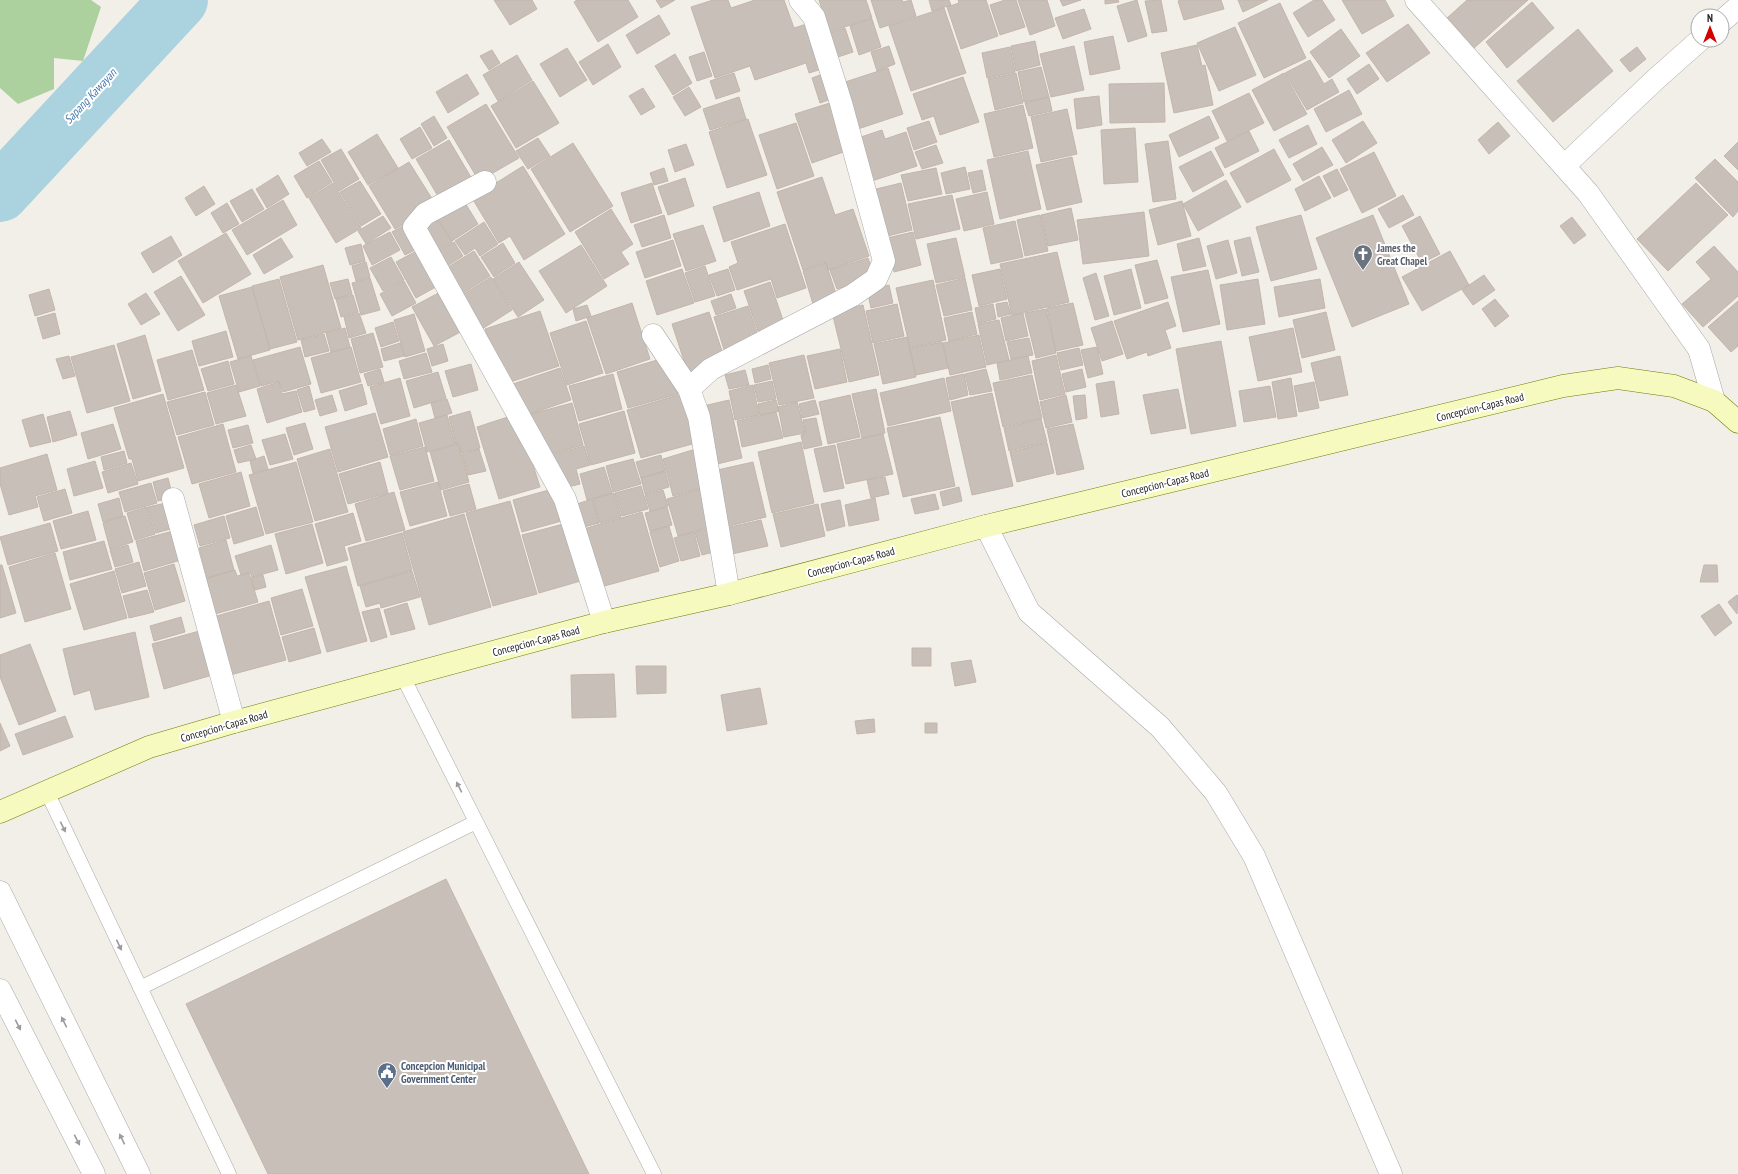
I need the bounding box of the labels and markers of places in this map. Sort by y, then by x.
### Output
place label: James the Great Chapel [1376,241,1427,268]
church icon: James the Great Chapel [1352,243,1374,271]
place label: Concepcion Municipal Government Center [401,1059,486,1086]
public building icon: Concepcion Municipal Government Center [376,1061,398,1089]

